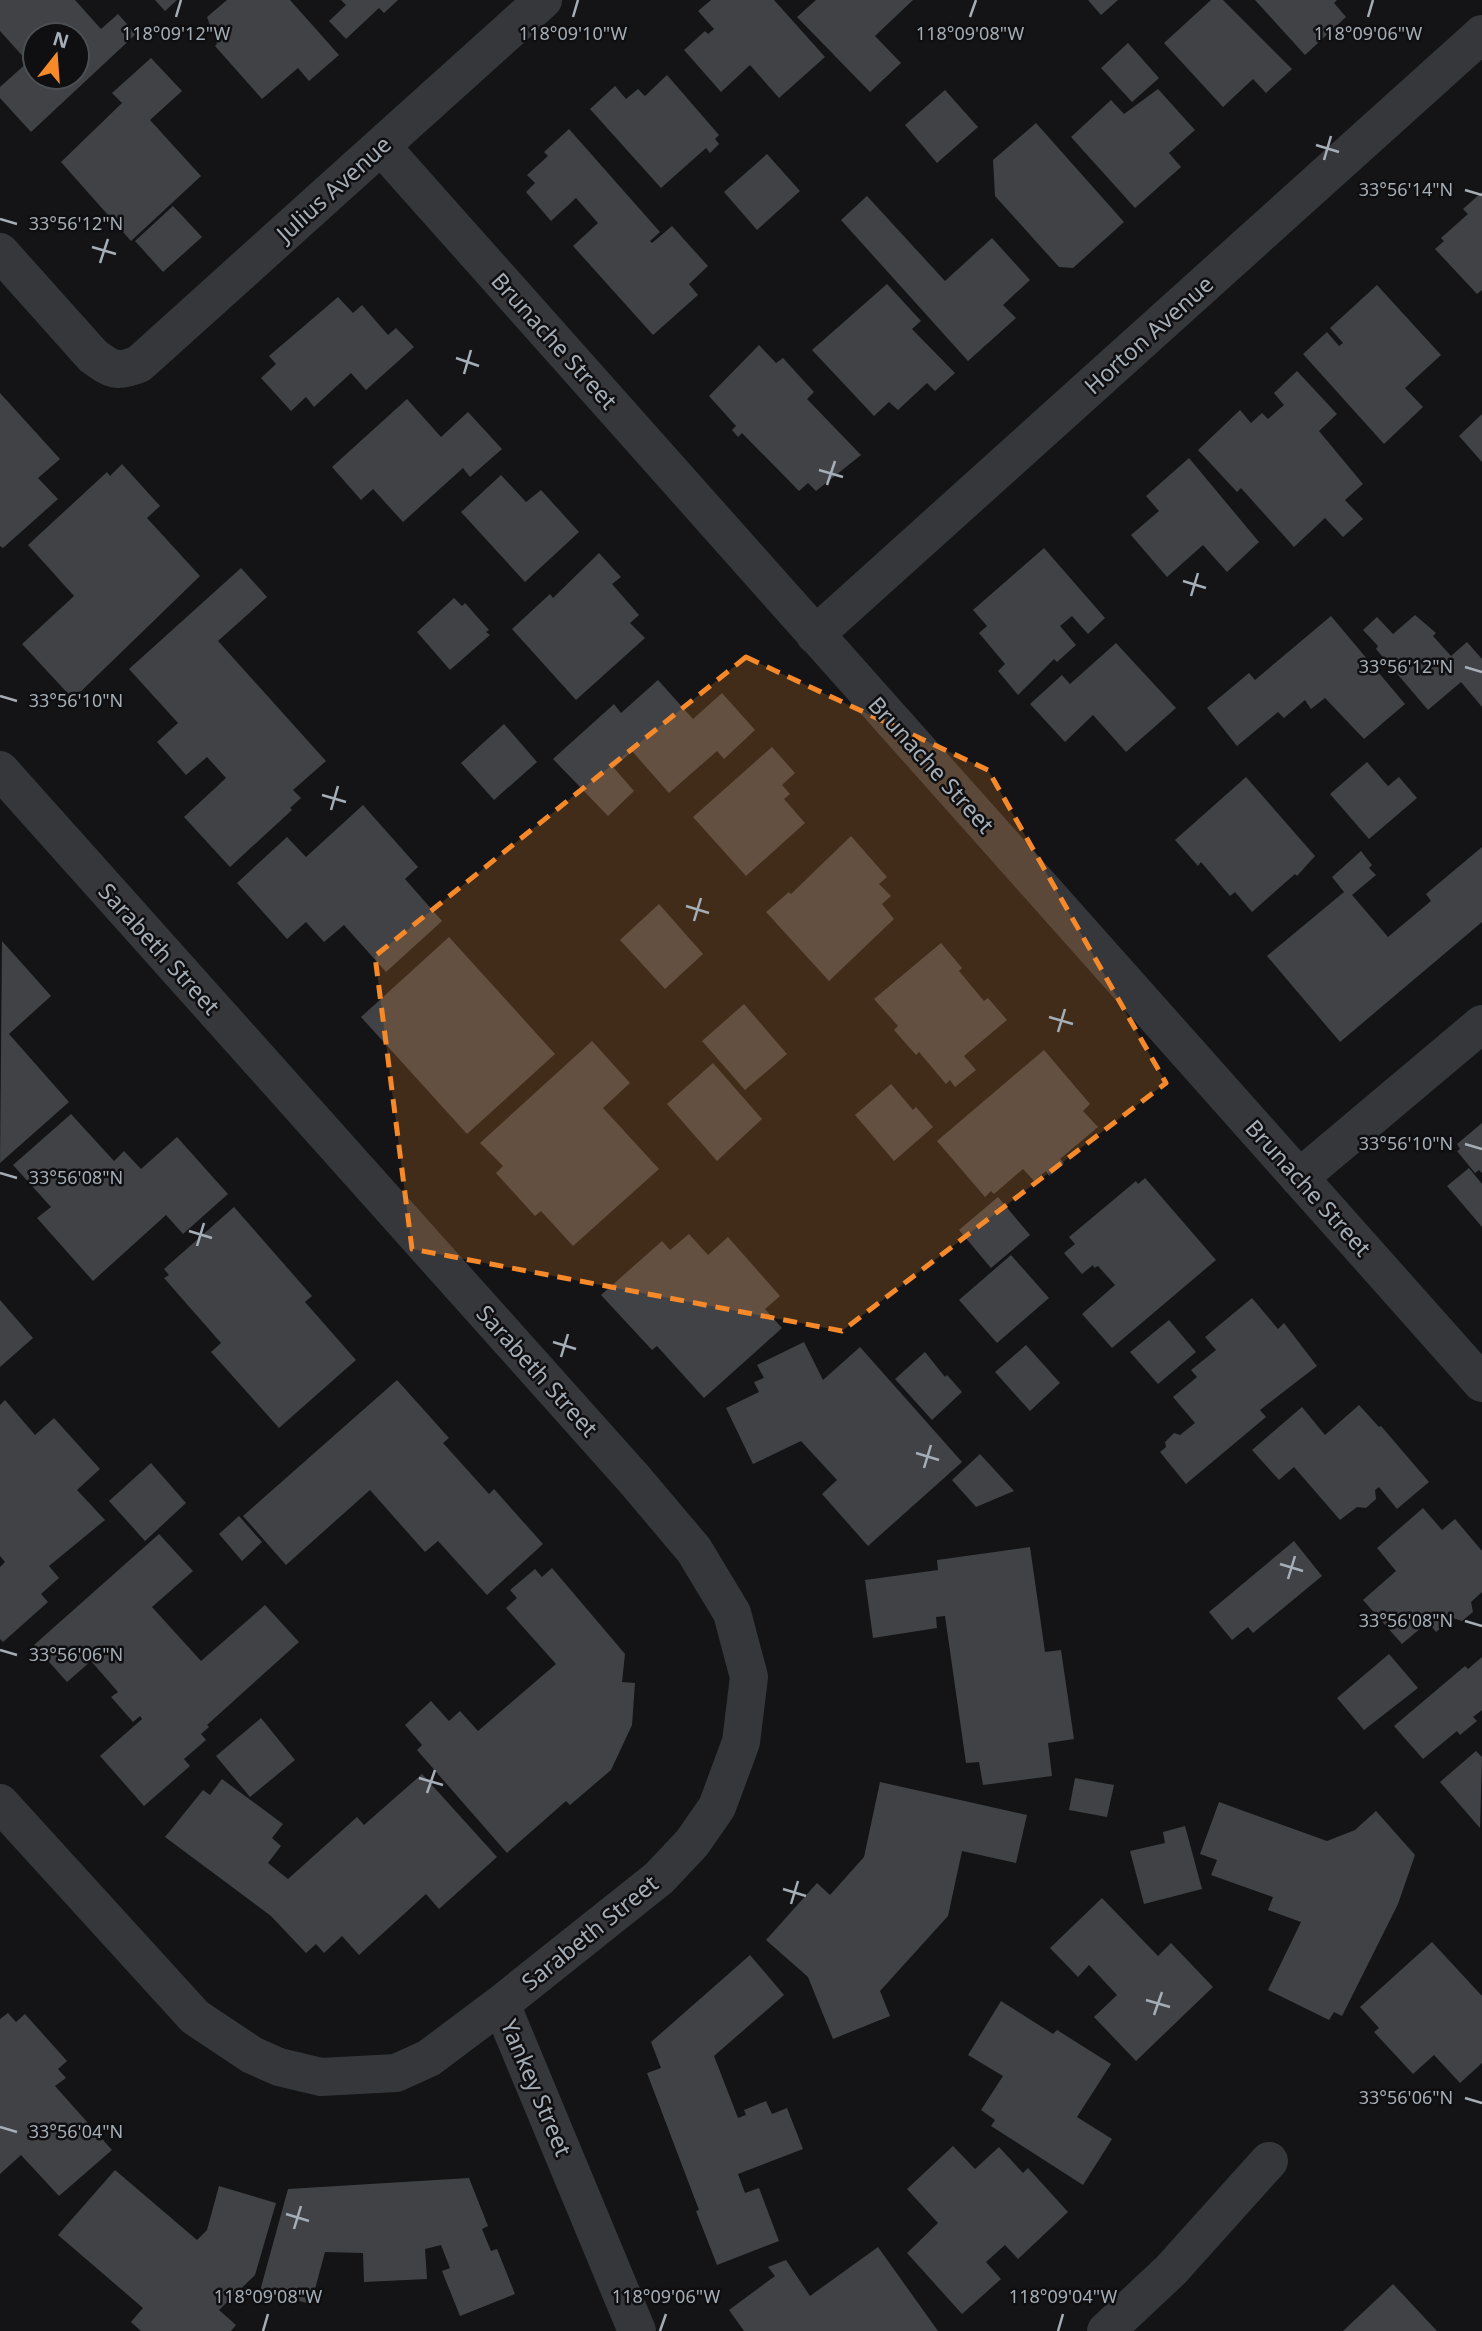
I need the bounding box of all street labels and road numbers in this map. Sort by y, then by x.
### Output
street label: Julius Avenue [268,128,398,250]
street label: Brunache Street [485,265,625,416]
street label: Horton Avenue [1077,268,1220,401]
street label: Brunache Street [862,689,1002,840]
street label: Sarabeth Street [92,875,228,1021]
street label: Brunache Street [1239,1112,1379,1263]
street label: Sarabeth Street [470,1297,606,1443]
street label: Sarabeth Street [514,1867,664,1997]
street label: Yankey Street [494,2014,580,2161]

